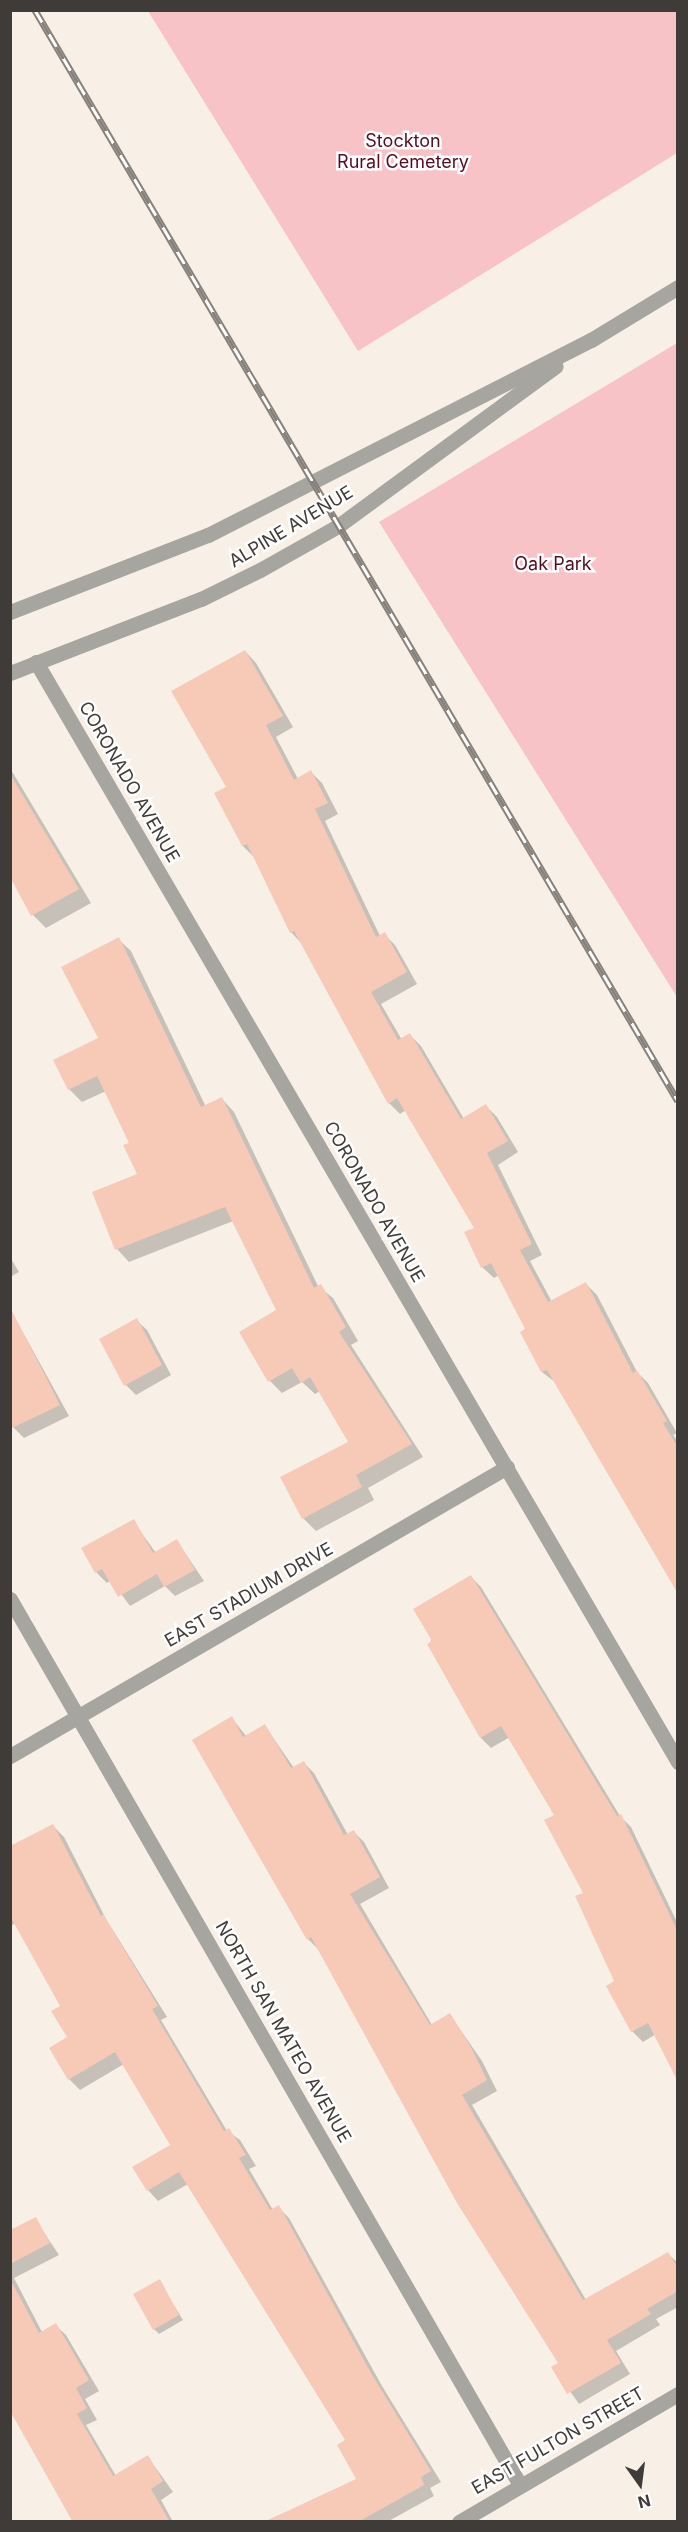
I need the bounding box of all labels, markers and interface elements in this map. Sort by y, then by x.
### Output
park label: Stockton Rural Cemetery [337,131,469,174]
street label: ALPINE AVENUE [225,482,357,572]
park label: Oak Park [514,553,592,575]
street label: CORONADO AVENUE [74,698,184,866]
street label: CORONADO AVENUE [319,1118,429,1286]
street label: EAST STADIUM DRIVE [161,1538,337,1652]
street label: NORTH SAN MATEO AVENUE [211,1917,355,2147]
street label: EAST FULTON STREET [468,2383,648,2499]
north arrow [610,2454,670,2514]
text: N [636,2490,653,2513]

